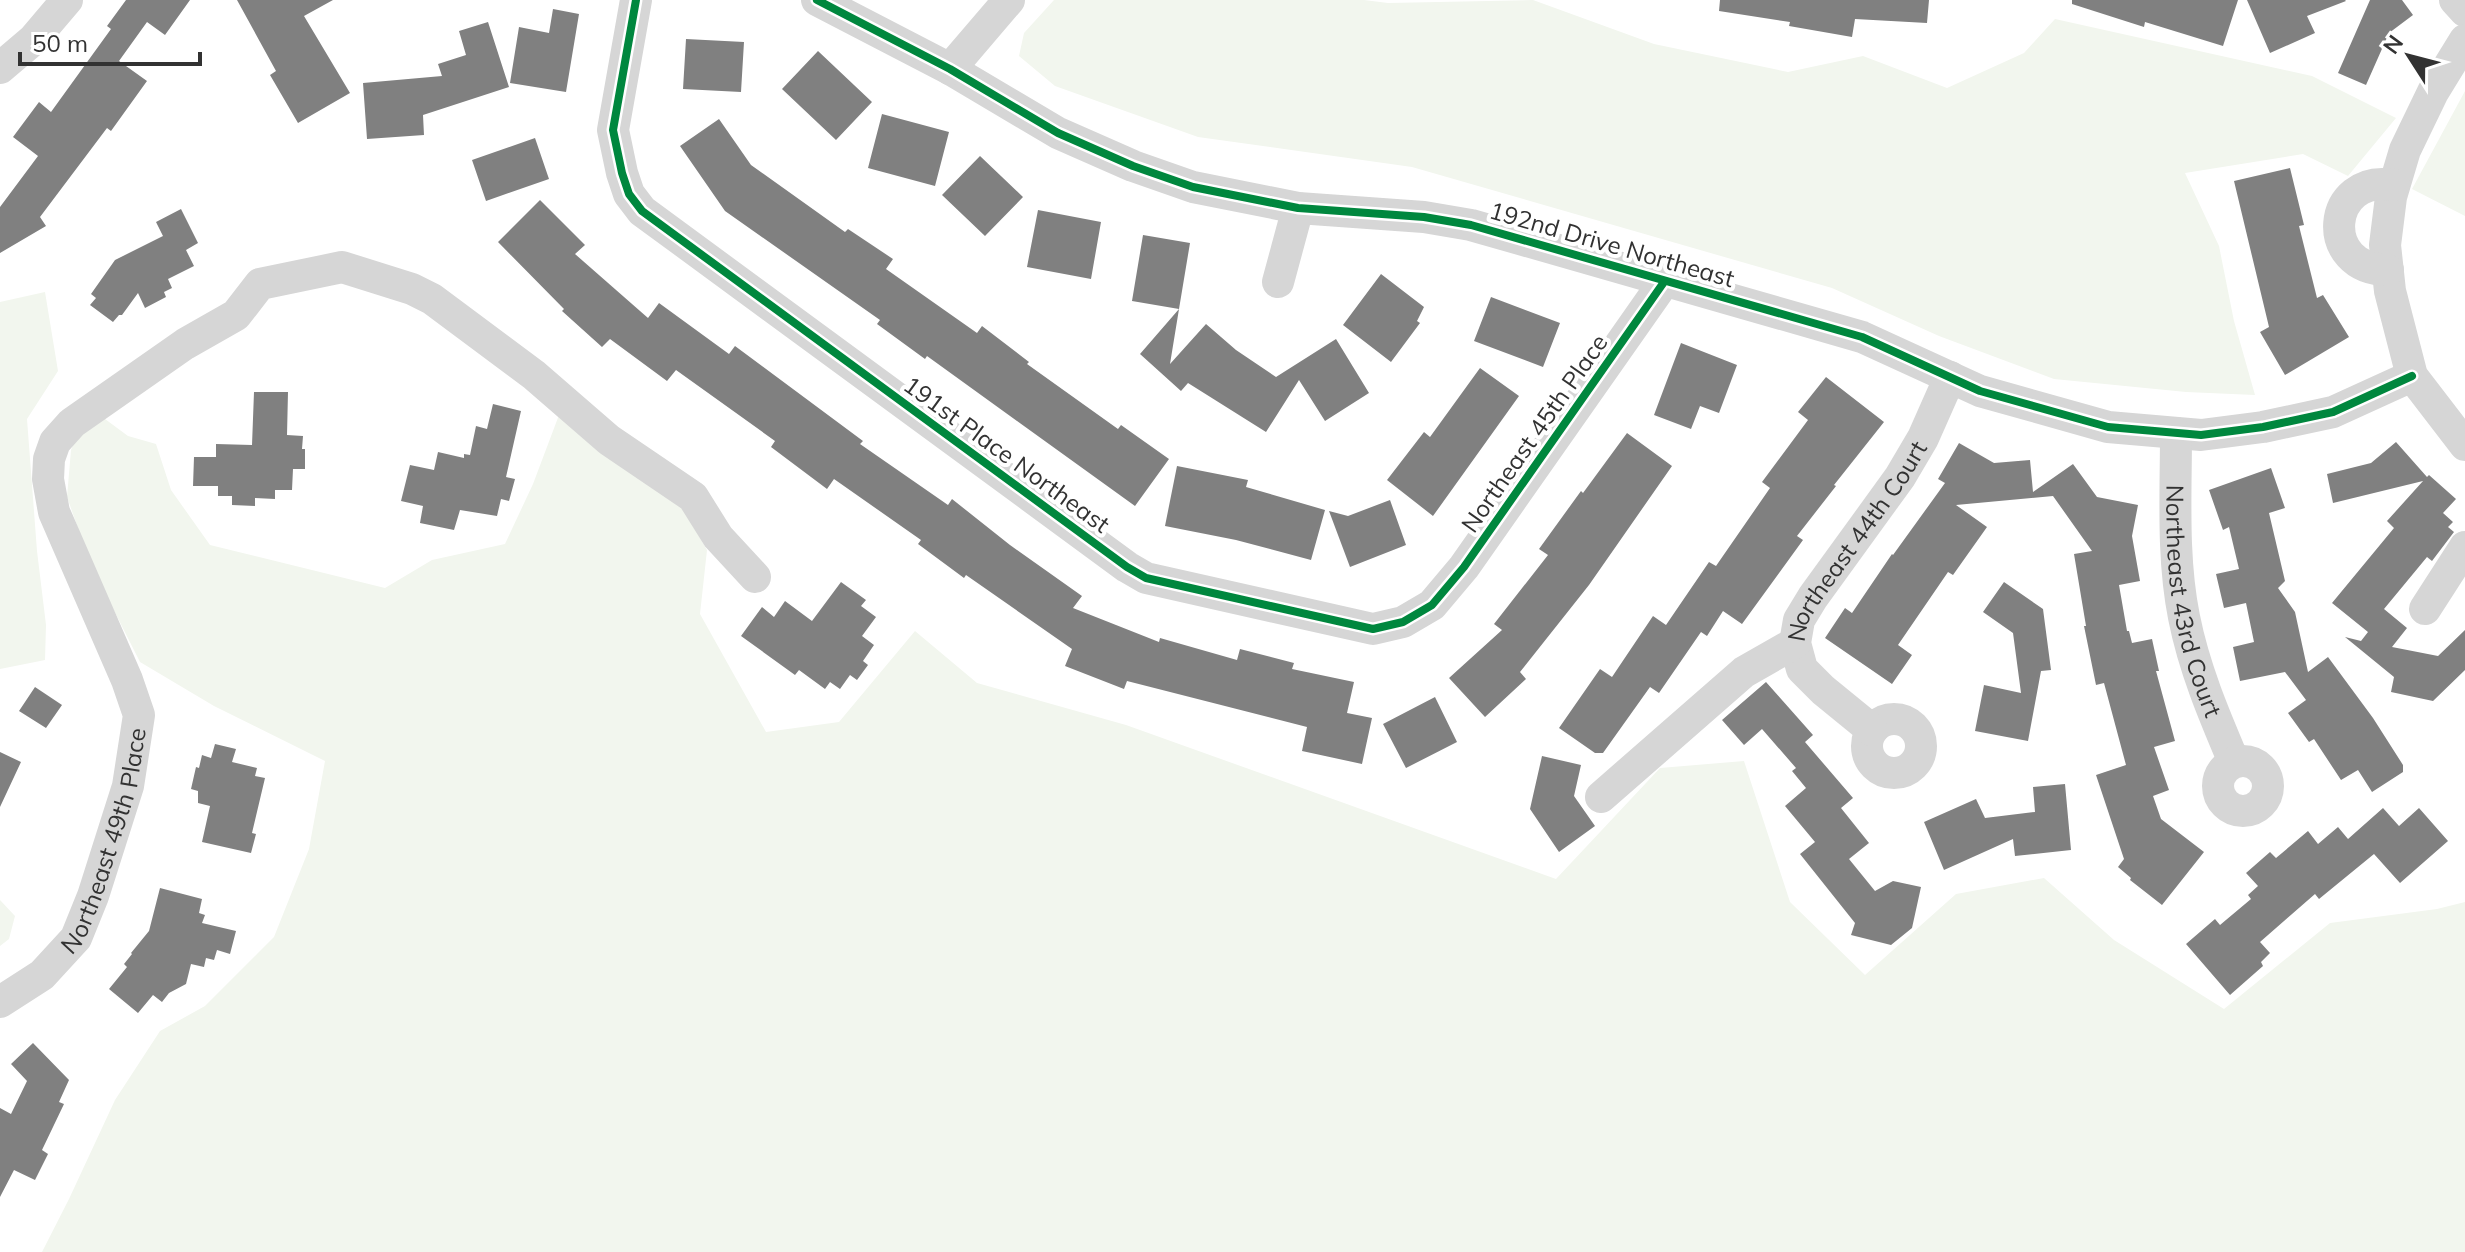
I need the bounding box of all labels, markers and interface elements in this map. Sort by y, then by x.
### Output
scale bar [20,16,200,66]
north arrow [2369,16,2449,96]
text: 50 m [32,28,88,58]
text: N [2377,29,2409,59]
street label: 192nd Drive Northeast [1486,195,1738,293]
street label: Northeast 45th Place [1454,328,1614,538]
street label: 191st Place Northeast [898,369,1116,539]
street label: Northeast 44th Court [1781,435,1933,643]
street label: Northeast 43rd Court [2160,485,2229,721]
street label: Northeast 49th Place [54,726,152,960]

